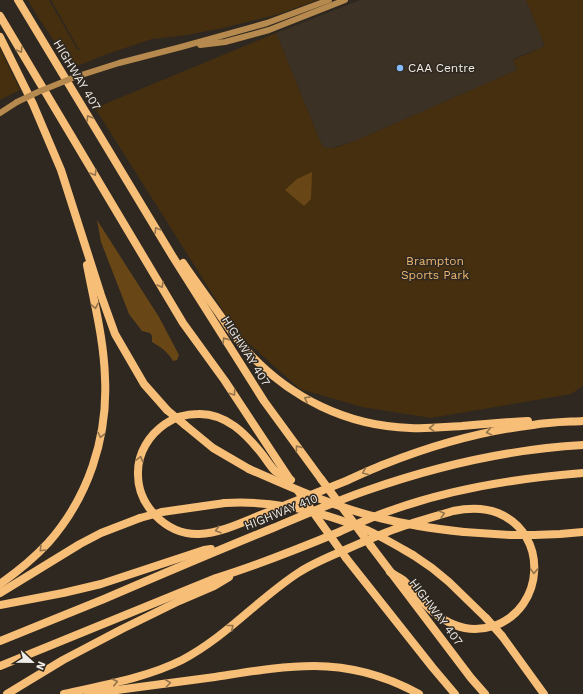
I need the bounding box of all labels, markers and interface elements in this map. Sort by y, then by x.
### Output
street label: HIGHWAY 407 [50,37,104,113]
one-way arrow [15,46,22,53]
place label: CAA Centre [408,61,475,75]
marker: CAA Centre [395,63,405,73]
one-way arrow [87,115,94,122]
one-way arrow [89,169,96,176]
one-way arrow [154,227,161,234]
park label: Brampton Sports Park [401,254,469,282]
one-way arrow [156,281,163,288]
one-way arrow [90,303,99,309]
street label: HIGHWAY 407 [219,313,273,389]
one-way arrow [223,337,230,344]
one-way arrow [228,389,235,396]
one-way arrow [304,397,311,404]
one-way arrow [429,423,435,432]
one-way arrow [486,428,492,436]
one-way arrow [98,432,106,438]
one-way arrow [296,445,303,452]
one-way arrow [136,456,144,462]
one-way arrow [362,467,370,475]
street label: HIGHWAY 410 [242,491,320,533]
one-way arrow [439,510,446,519]
one-way arrow [215,525,222,534]
one-way arrow [39,544,47,552]
one-way arrow [530,568,538,574]
street label: HIGHWAY 407 [406,576,466,648]
one-way arrow [227,624,234,631]
north arrow [12,642,52,682]
text: N [33,659,48,672]
one-way arrow [111,678,118,687]
one-way arrow [165,679,171,688]

